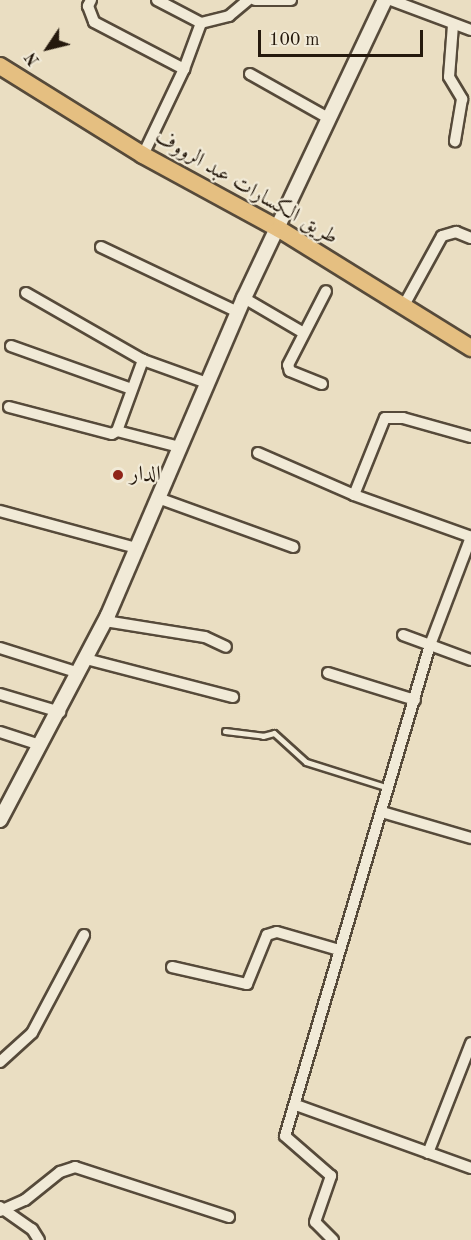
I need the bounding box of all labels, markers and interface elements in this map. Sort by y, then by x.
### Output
north arrow [18,18,78,78]
scale bar [261,18,426,56]
text: 100 m [269,31,320,49]
text: N [23,49,43,68]
street label: طريق الكسارات عبد الرووف [150,125,342,251]
place label: الدار [130,462,161,488]
marker: الدار [111,468,125,482]

